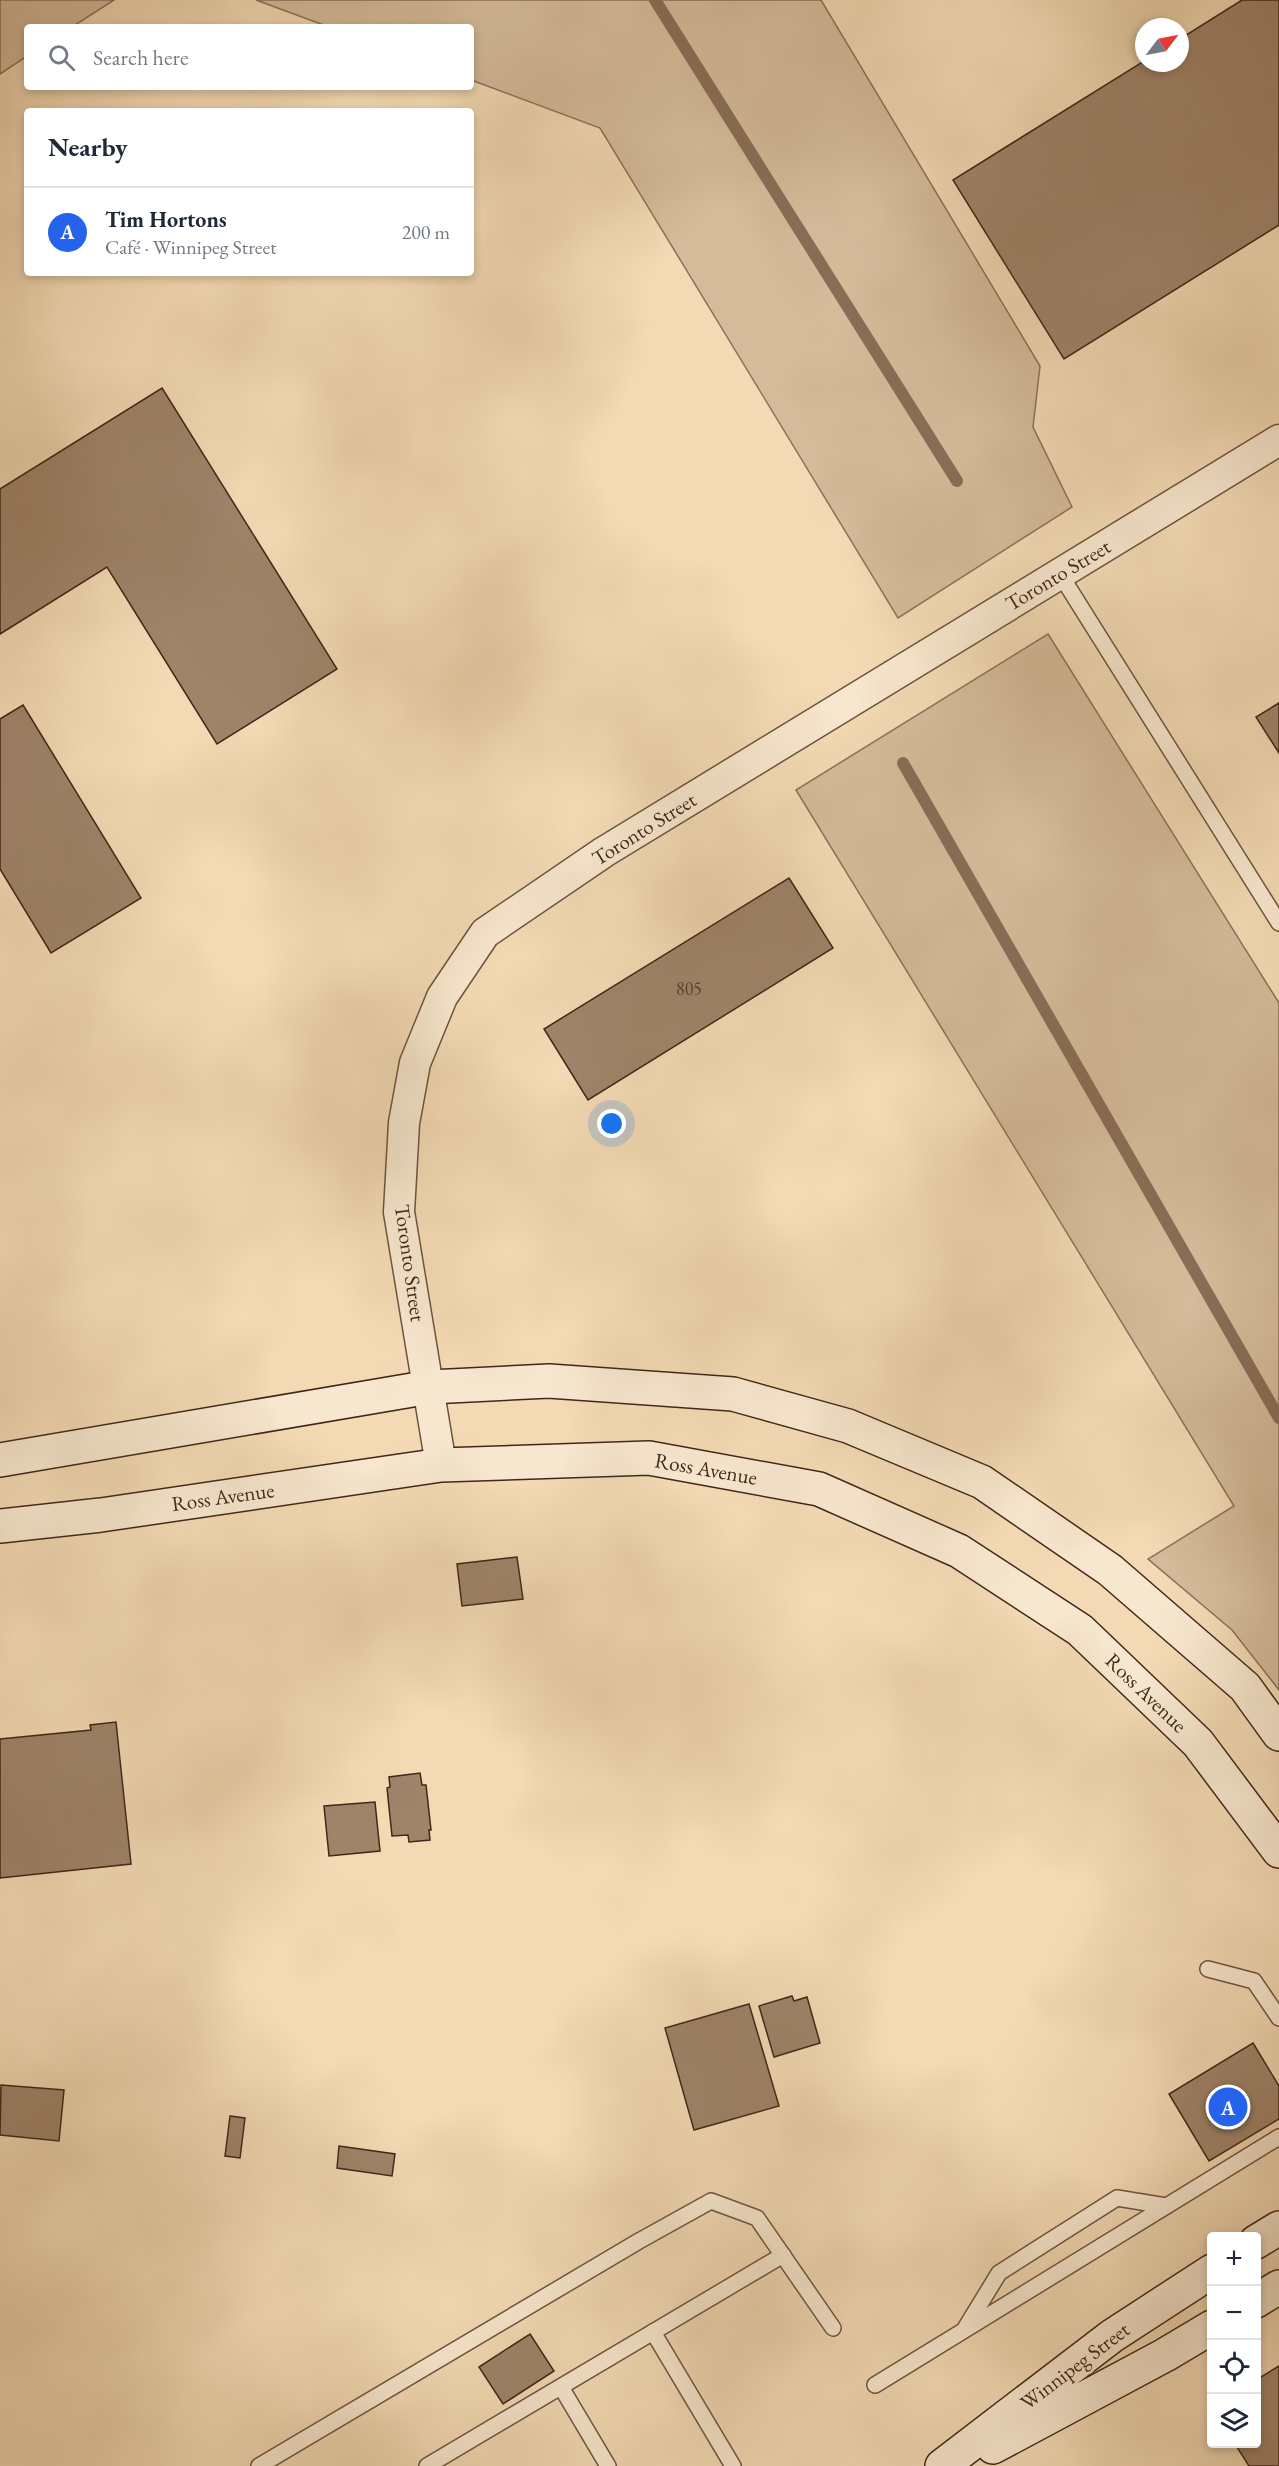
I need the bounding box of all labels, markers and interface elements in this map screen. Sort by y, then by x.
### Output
north arrow [1135,18,1189,72]
search box [24,24,474,90]
icon: search [45,41,78,74]
text: Search here [93,43,188,72]
text: Nearby [48,130,128,164]
text: Tim Hortons [105,205,227,234]
text: A [60,219,75,245]
text: 200 m [402,219,450,245]
text: Café · Winnipeg Street [105,234,277,260]
street label: Toronto Street [1000,532,1116,617]
street label: Toronto Street [587,786,701,871]
house number: 805 [676,977,702,1000]
your location [597,1109,626,1138]
street label: Toronto Street [389,1203,432,1324]
street label: Ross Avenue [653,1446,759,1491]
street label: Ross Avenue [170,1476,276,1517]
street label: Ross Avenue [1100,1647,1193,1738]
pin: A [1208,2084,1248,2130]
map controls [1207,2232,1261,2448]
button: + [1207,2232,1261,2286]
button: − [1207,2286,1261,2340]
street label: Winnipeg Street [1015,2316,1135,2415]
button: locate [1207,2340,1261,2394]
button: layers [1207,2394,1261,2448]

